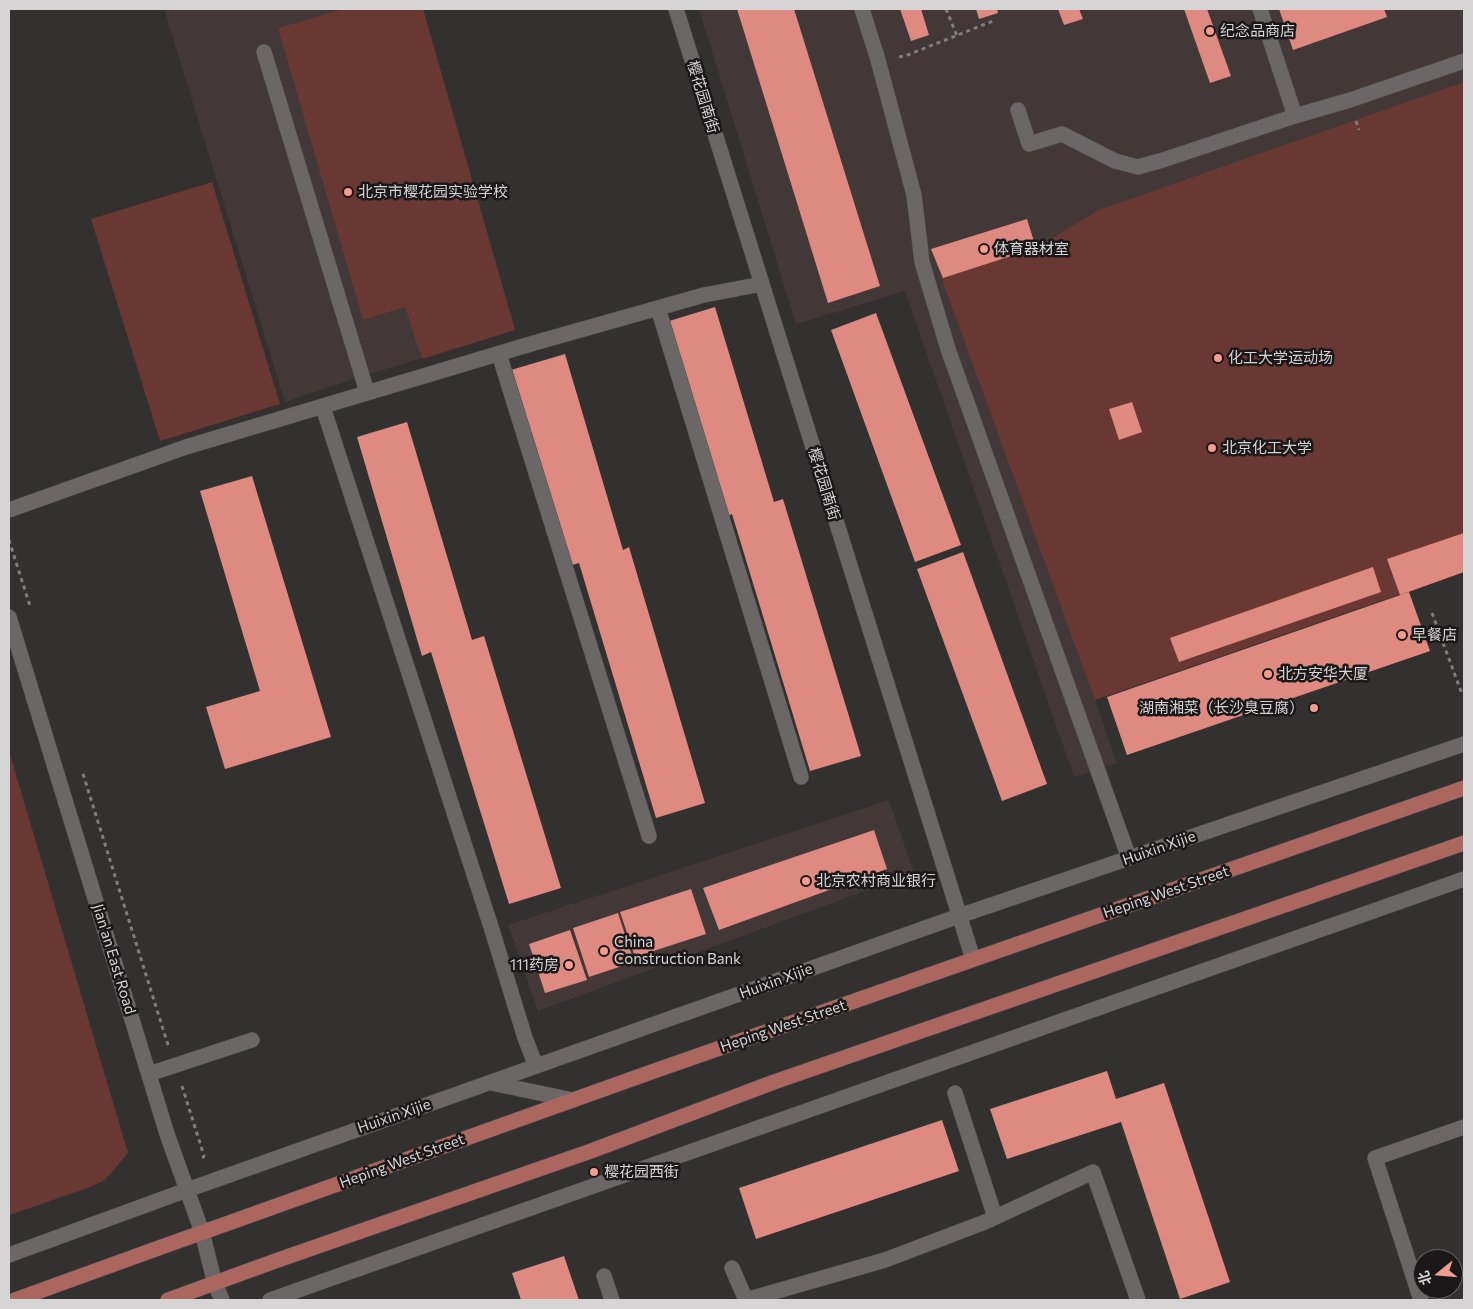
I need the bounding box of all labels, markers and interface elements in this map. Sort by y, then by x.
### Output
place label: 纪念品商店 [1220,22,1295,40]
marker: 纪念品商店 [1204,25,1216,37]
street label: 樱花园南街 [683,59,723,135]
place label: 北京市樱花园实验学校 [358,183,508,201]
marker: 北京市樱花园实验学校 [342,186,354,198]
place label: 体育器材室 [994,240,1069,258]
marker: 体育器材室 [978,243,990,255]
place label: 化工大学运动场 [1228,349,1333,367]
marker: 化工大学运动场 [1212,352,1224,364]
place label: 北京化工大学 [1222,439,1312,457]
marker: 北京化工大学 [1206,442,1218,454]
street label: 樱花园南街 [804,446,844,522]
place label: 早餐店 [1412,626,1457,644]
marker: 早餐店 [1396,629,1408,641]
place label: 北方安华大厦 [1278,665,1368,683]
marker: 北方安华大厦 [1262,668,1274,680]
place label: 湖南湘菜（长沙臭豆腐） [1139,699,1304,717]
marker: 湖南湘菜（长沙臭豆腐） [1308,702,1320,714]
street label: Huixin Xijie [1120,827,1198,869]
street label: Heping West Street [1101,862,1231,922]
place label: 北京农村商业银行 [816,872,936,890]
marker: 北京农村商业银行 [800,875,812,887]
street label: Jian'an East Road [89,902,139,1016]
place label: China Construction Bank [614,933,741,968]
marker: China Construction Bank [598,945,610,957]
place label: 111药房 [510,956,559,974]
marker: 111药房 [563,959,575,971]
street label: Huixin Xijie [737,959,815,1003]
street label: Heping West Street [718,996,848,1056]
street label: Huixin Xijie [355,1095,433,1137]
street label: Heping West Street [337,1130,467,1192]
place label: 樱花园西街 [604,1163,679,1181]
marker: 樱花园西街 [588,1166,600,1178]
north arrow [1413,1249,1463,1299]
text: 北 [1414,1269,1434,1287]

